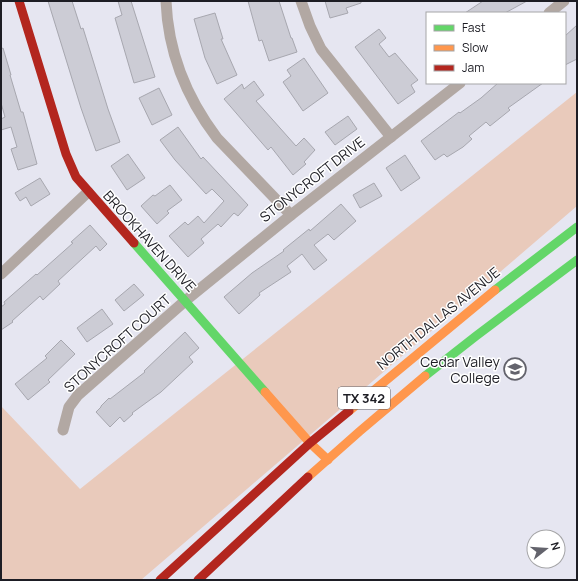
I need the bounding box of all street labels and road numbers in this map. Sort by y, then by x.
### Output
street label: STONYCROFT DRIVE [255,132,369,226]
street label: BROOKHAVEN DRIVE [99,186,201,296]
street label: NORTH DALLAS AVENUE [372,262,504,374]
street label: STONYCROFT COURT [59,289,175,396]
road number: TX 342 [338,387,390,409]

